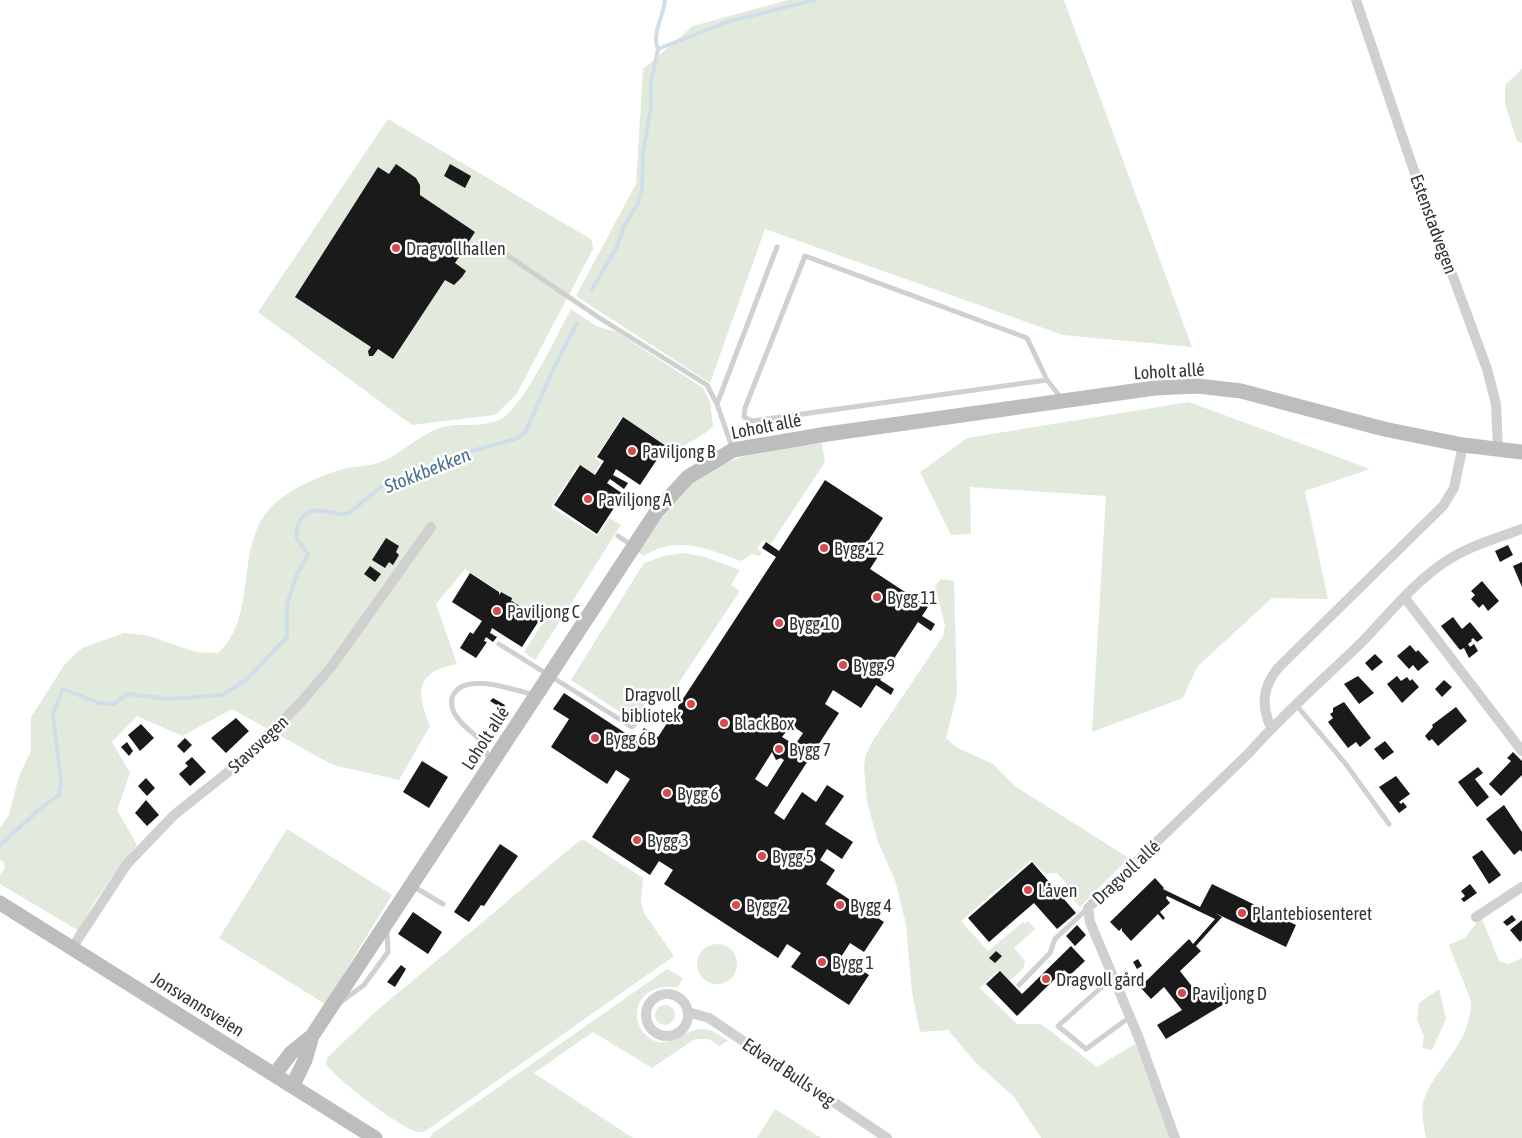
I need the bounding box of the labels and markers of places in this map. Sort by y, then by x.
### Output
place label: Dragvollhallen [406,238,506,259]
marker: Dragvollhallen [390,242,402,254]
place label: Paviljong B [642,441,716,462]
marker: Paviljong B [626,445,638,457]
place label: Paviljong A [598,489,672,510]
marker: Paviljong A [582,493,594,505]
place label: Bygg 12 [834,538,884,559]
marker: Bygg 12 [818,542,830,554]
place label: Bygg 11 [887,587,937,608]
marker: Bygg 11 [871,591,883,603]
place label: Paviljong C [507,601,580,622]
marker: Paviljong C [491,605,503,617]
place label: Bygg 10 [789,613,839,634]
marker: Bygg 10 [773,617,785,629]
place label: Bygg 9 [853,655,895,676]
marker: Bygg 9 [837,659,849,671]
place label: Dragvoll bibliotek [621,684,681,726]
marker: Dragvoll bibliotek [685,698,697,710]
place label: BlackBox [734,713,794,734]
marker: BlackBox [718,717,730,729]
place label: Bygg 6B [605,728,656,749]
marker: Bygg 6B [589,732,601,744]
place label: Bygg 7 [789,739,831,760]
marker: Bygg 7 [773,743,785,755]
place label: Bygg 6 [677,783,719,804]
marker: Bygg 6 [661,787,673,799]
place label: Bygg 3 [647,830,689,851]
marker: Bygg 3 [631,834,643,846]
place label: Bygg 5 [772,846,814,867]
marker: Bygg 5 [756,850,768,862]
place label: Låven [1038,880,1077,901]
marker: Låven [1022,884,1034,896]
place label: Bygg 2 [746,895,788,916]
place label: Bygg 4 [850,895,892,916]
marker: Bygg 2 [730,899,742,911]
marker: Bygg 4 [834,899,846,911]
place label: Plantebiosenteret [1252,903,1372,924]
marker: Plantebiosenteret [1236,907,1248,919]
place label: Bygg 1 [832,952,874,973]
marker: Bygg 1 [816,956,828,968]
place label: Dragvoll gård [1056,969,1144,990]
marker: Dragvoll gård [1040,973,1052,985]
place label: Paviljong D [1192,983,1267,1004]
marker: Paviljong D [1176,987,1188,999]

